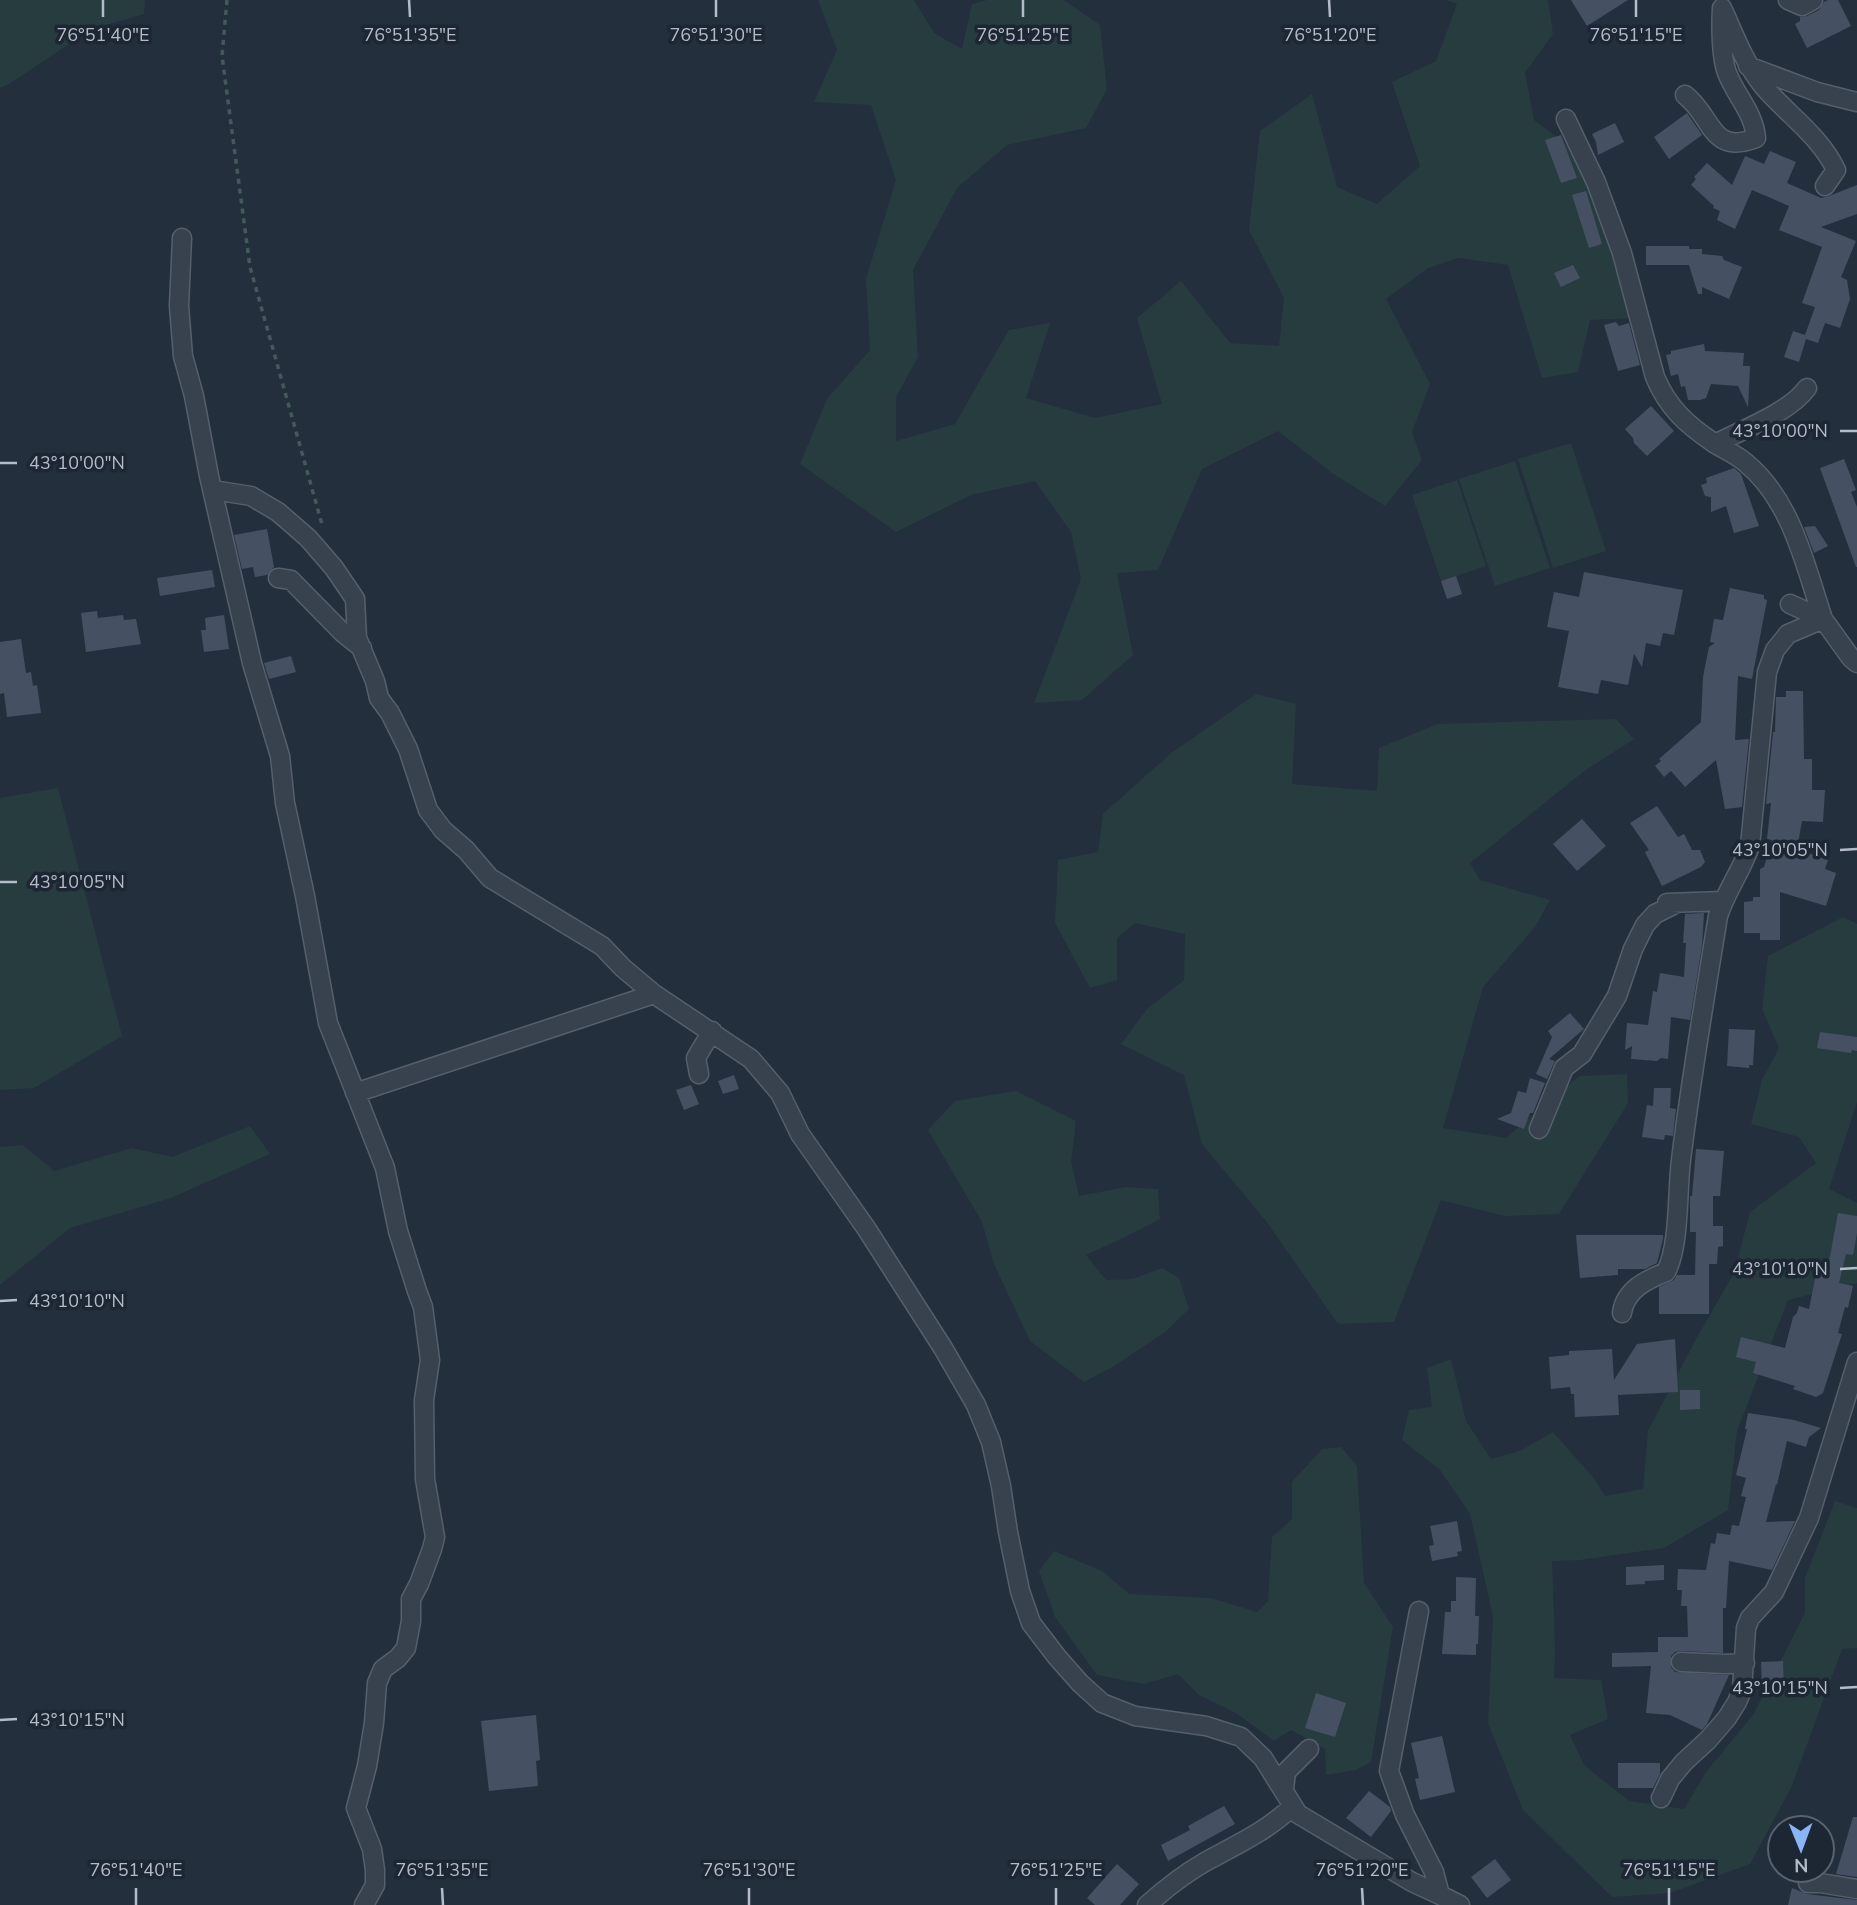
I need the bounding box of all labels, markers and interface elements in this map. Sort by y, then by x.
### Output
text: 76°51'40"E [57,23,150,47]
text: 76°51'35"E [364,23,457,47]
text: 76°51'30"E [670,23,763,47]
text: 76°51'25"E [977,23,1070,47]
text: 76°51'20"E [1284,23,1377,47]
text: 76°51'15"E [1590,23,1683,47]
text: 43°10'00"N [1732,419,1828,443]
text: 43°10'00"N [29,451,125,475]
text: 43°10'05"N [1732,838,1828,862]
text: 43°10'05"N [29,870,125,894]
text: 43°10'10"N [1732,1257,1828,1281]
text: 43°10'10"N [29,1289,125,1313]
text: 43°10'15"N [1732,1676,1828,1700]
text: 43°10'15"N [29,1708,125,1732]
north arrow [1766,1814,1836,1884]
text: N [1794,1852,1809,1878]
text: 76°51'40"E [90,1858,183,1882]
text: 76°51'35"E [396,1858,489,1882]
text: 76°51'30"E [703,1858,796,1882]
text: 76°51'25"E [1010,1858,1103,1882]
text: 76°51'20"E [1316,1858,1409,1882]
text: 76°51'15"E [1623,1858,1716,1882]

